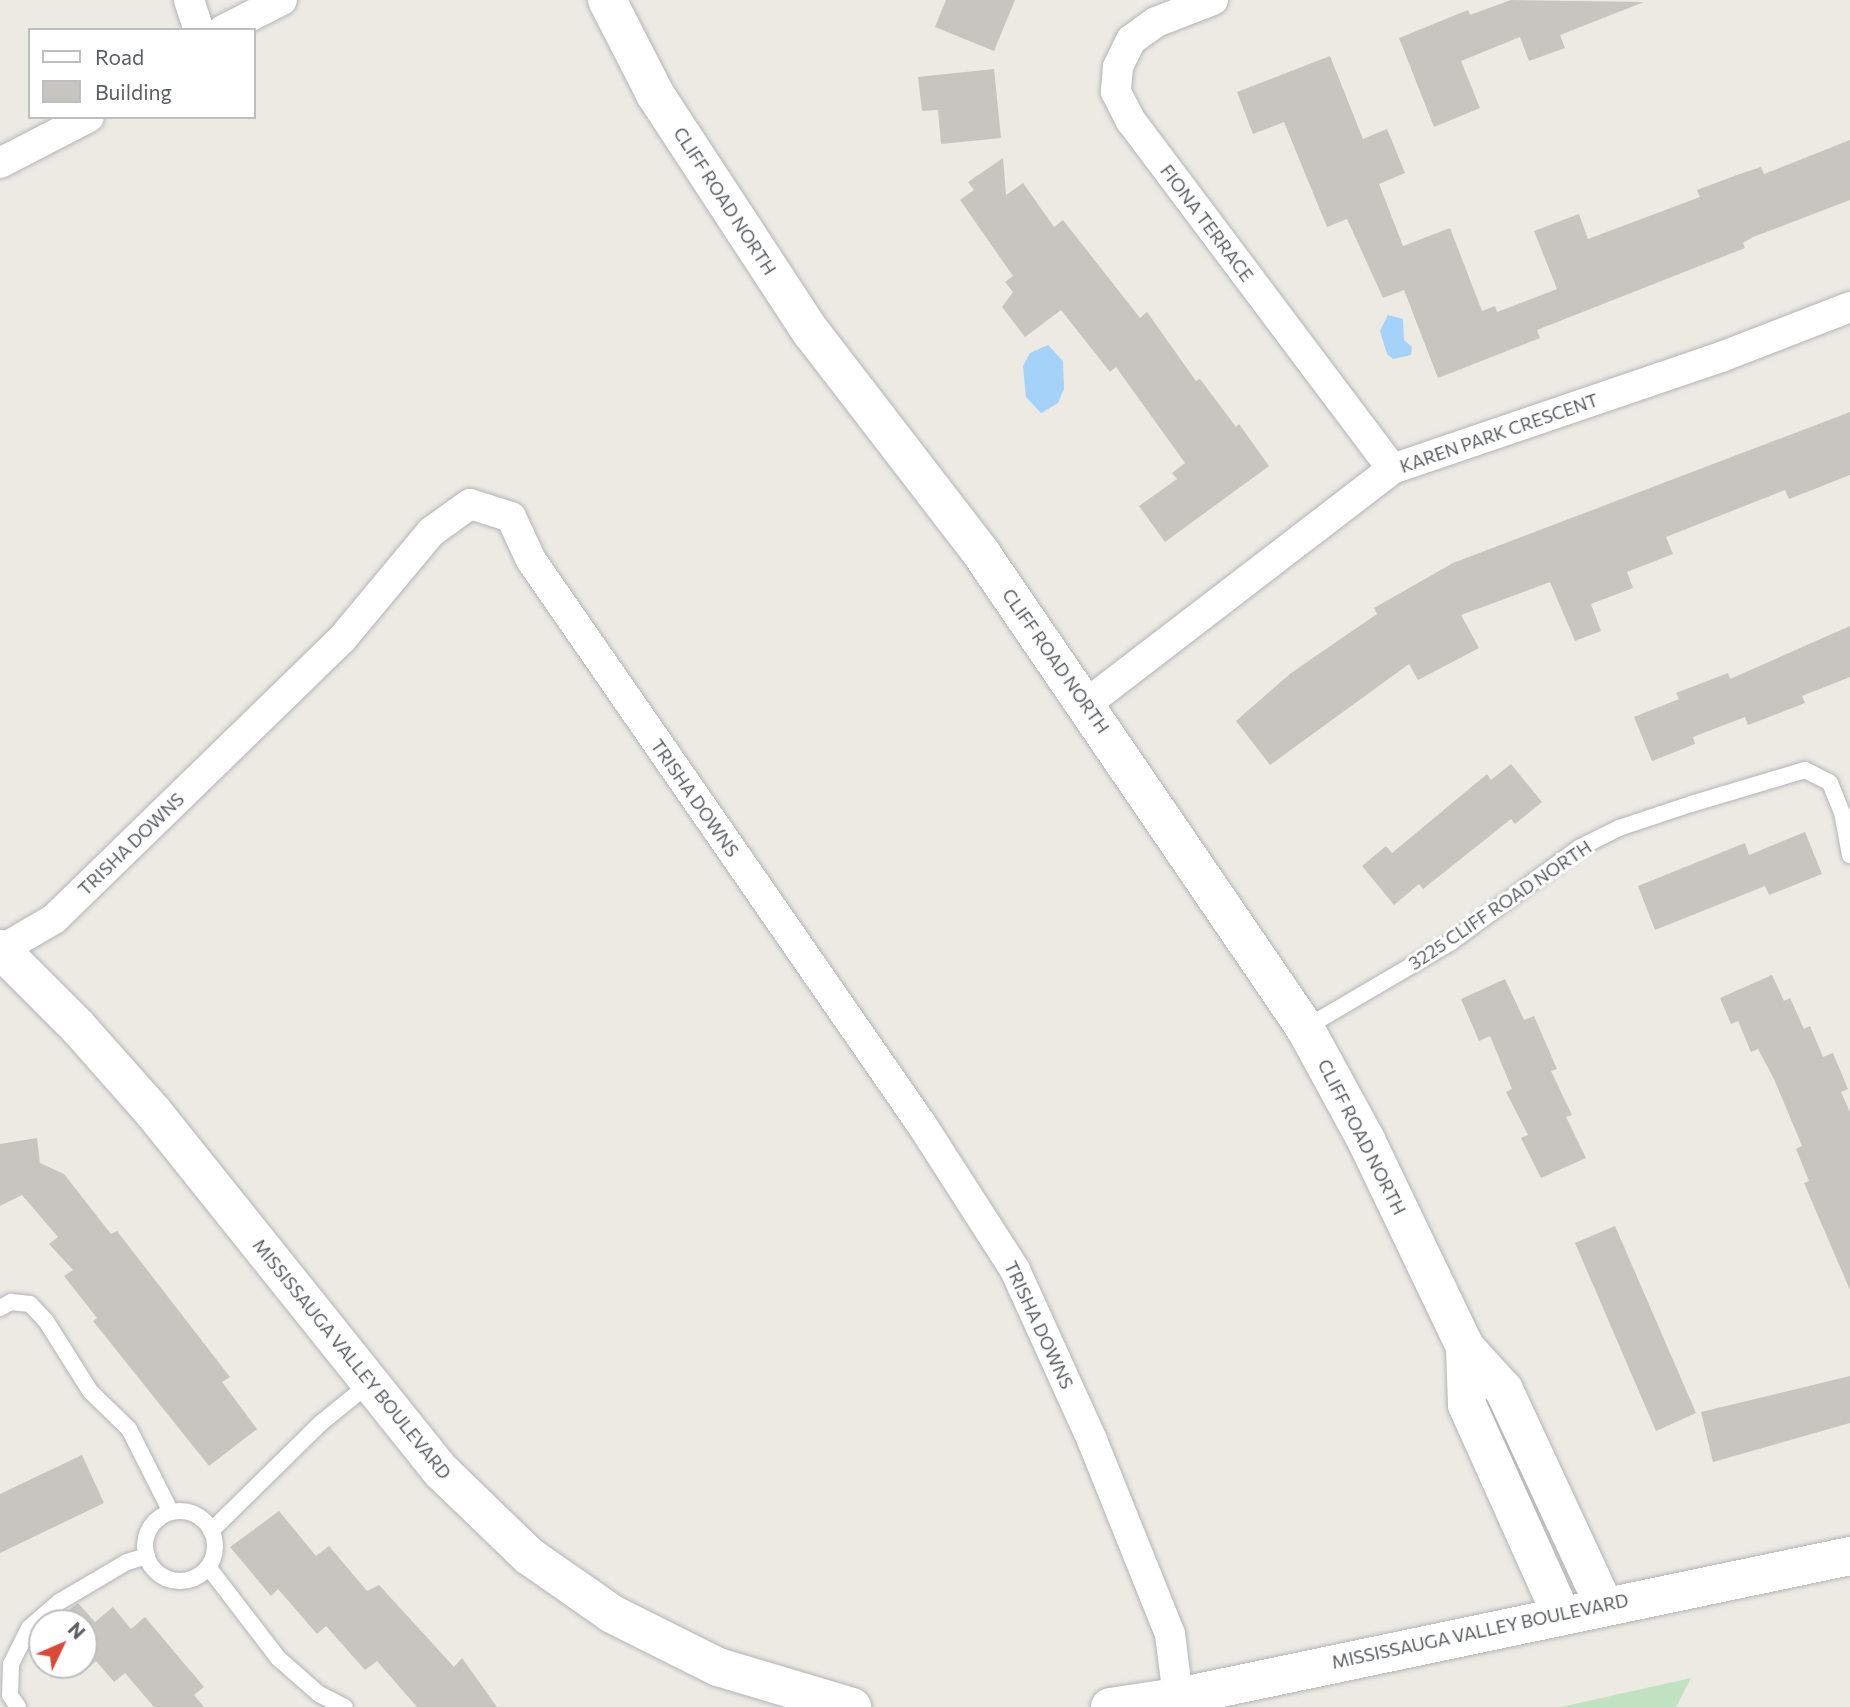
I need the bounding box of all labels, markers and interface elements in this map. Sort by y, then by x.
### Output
legend [28,28,256,119]
text: Road [95,44,144,69]
text: Building [95,79,172,104]
street label: CLIFF ROAD NORTH [669,123,781,279]
street label: FIONA TERRACE [1156,160,1258,286]
street label: KAREN PARK CRESCENT [1397,389,1601,477]
street label: CLIFF ROAD NORTH [998,584,1114,738]
street label: TRISHA DOWNS [646,735,744,861]
street label: TRISHA DOWNS [74,788,188,900]
street label: 3225 CLIFF ROAD NORTH [1405,836,1595,974]
street label: CLIFF ROAD NORTH [1313,1056,1411,1218]
street label: MISSISSAUGA VALLEY BOULEVARD [248,1235,456,1483]
street label: TRISHA DOWNS [1000,1258,1078,1392]
street label: MISSISSAUGA VALLEY BOULEVARD [1330,1589,1630,1673]
north arrow [28,1609,98,1679]
text: N [64,1617,90,1644]

